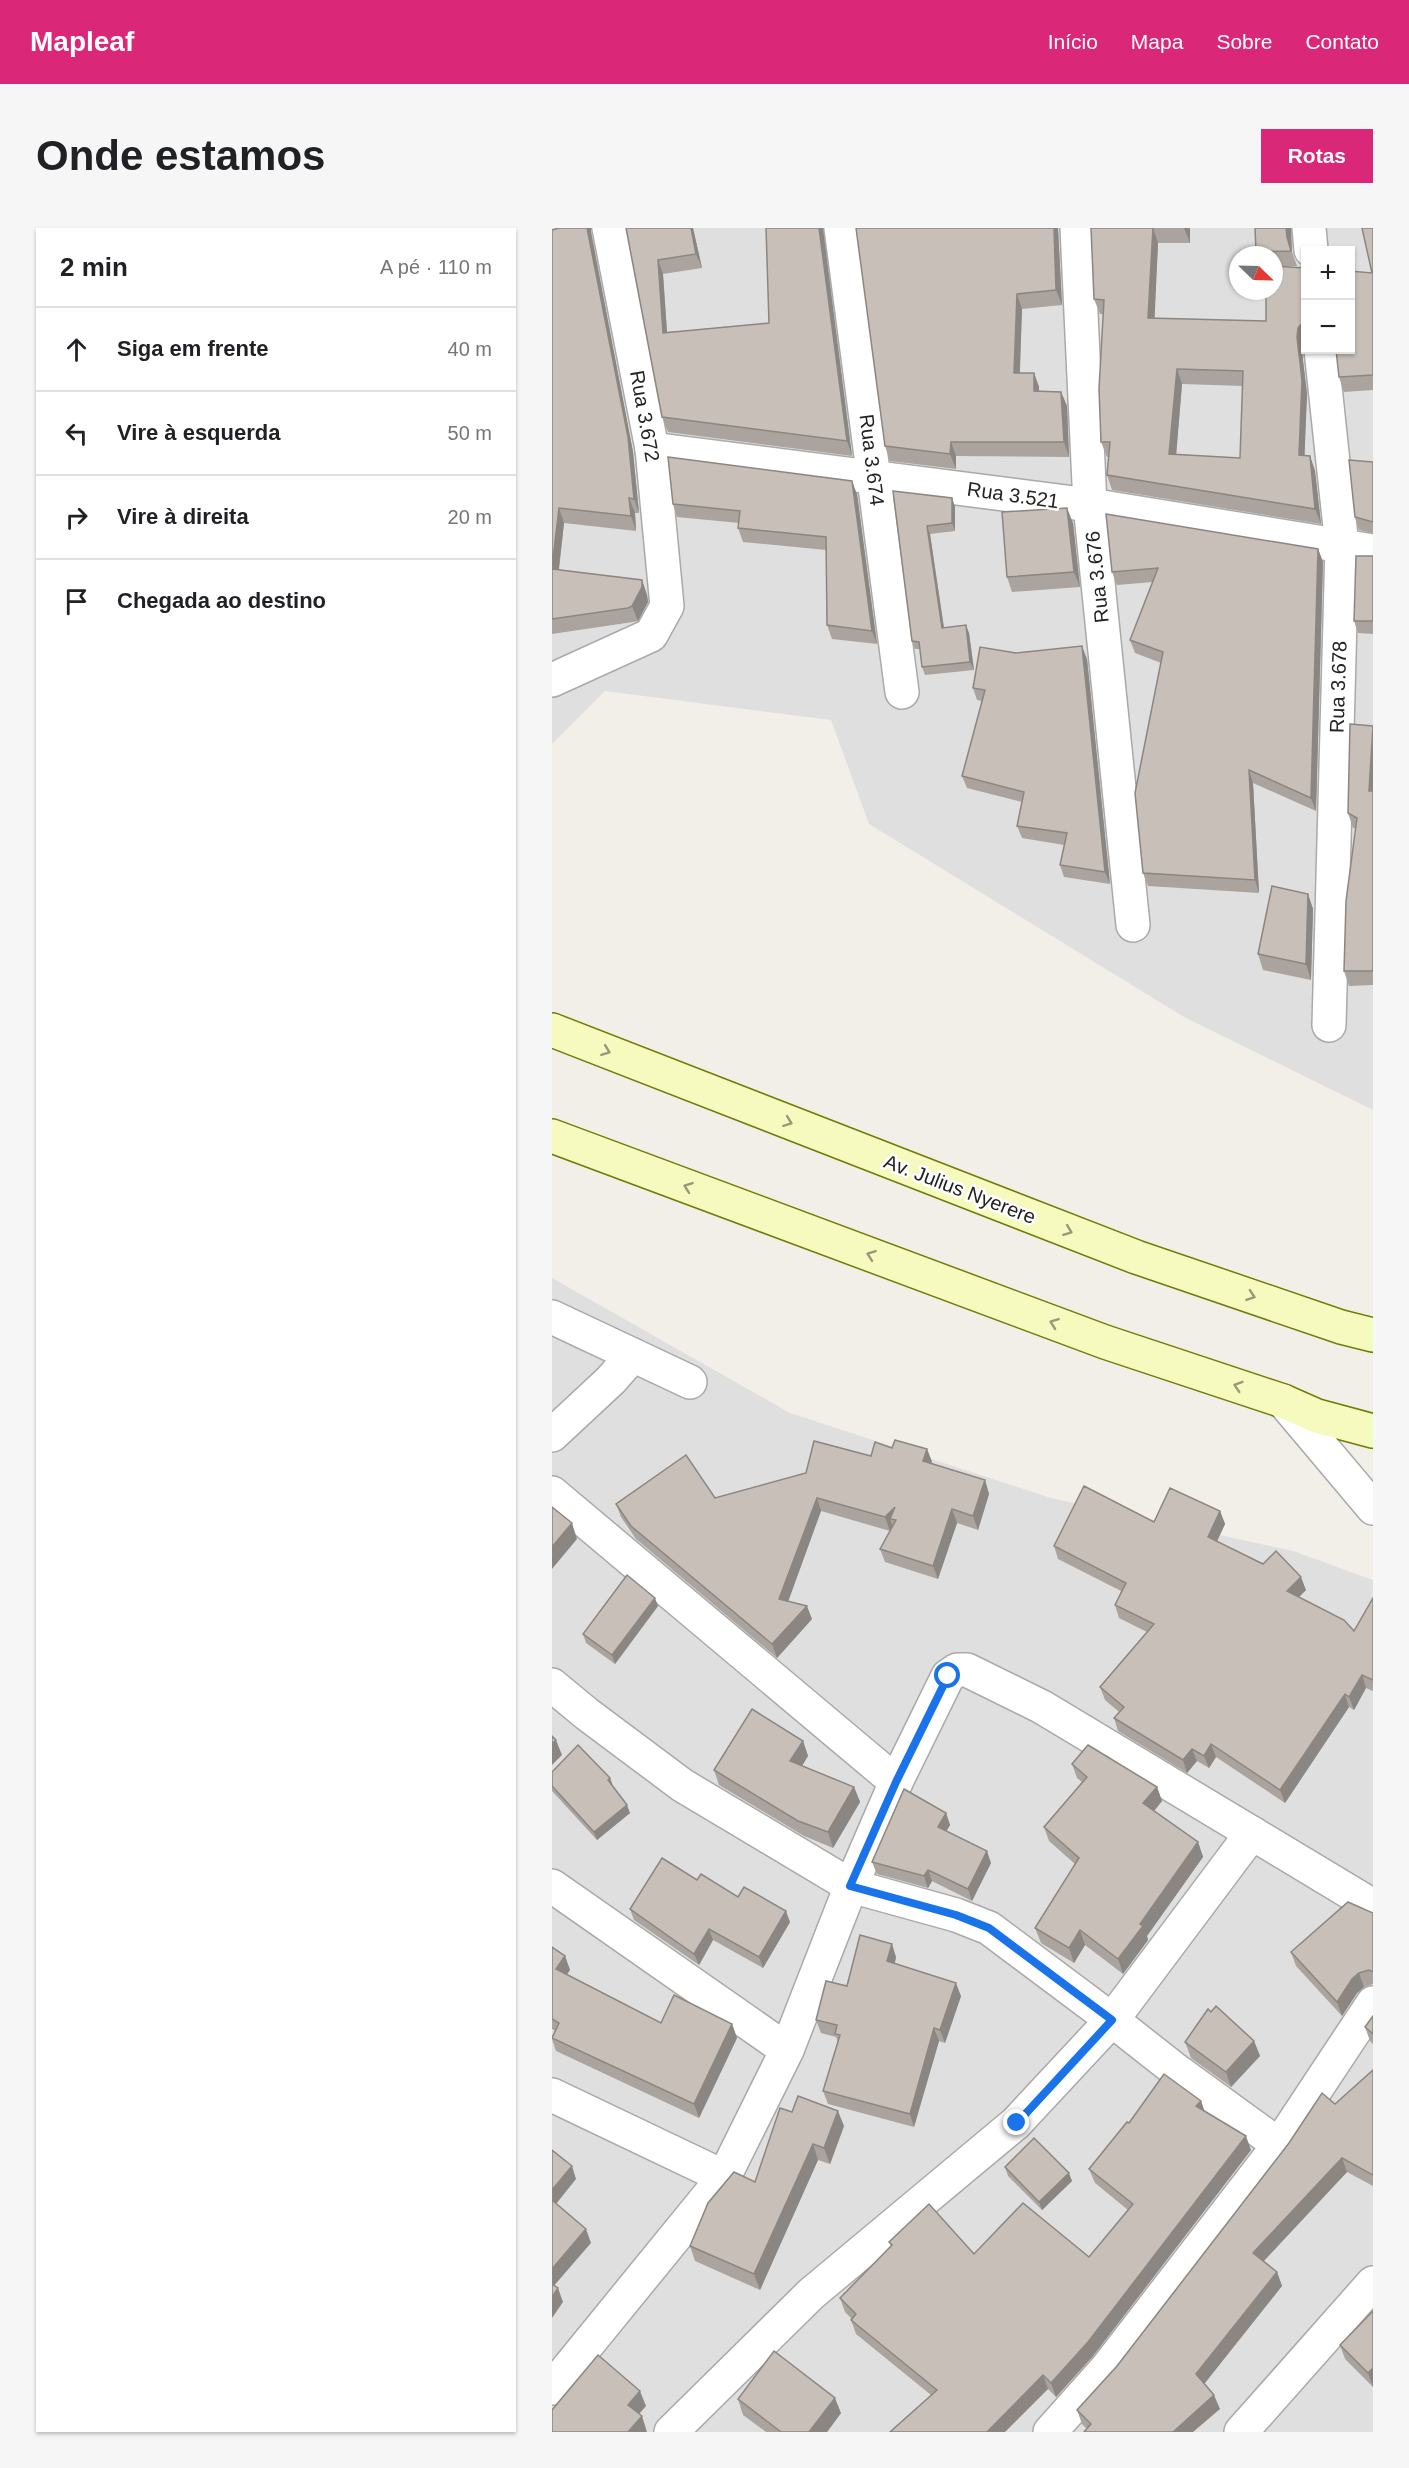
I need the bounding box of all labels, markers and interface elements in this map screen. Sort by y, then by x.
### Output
text: Mapleaf [30,26,134,57]
text: Início [1048,30,1098,53]
text: Mapa [1131,30,1183,53]
text: Sobre [1216,30,1272,53]
text: Contato [1305,30,1379,53]
button: Rotas [1261,129,1373,183]
text: Onde estamos [36,132,325,179]
north arrow [1229,246,1283,300]
map controls [1301,246,1355,354]
button: + [1301,246,1355,300]
text: 2 min [60,252,128,282]
text: A pé · 110 m [380,256,492,278]
button: − [1301,300,1355,354]
icon: ahead [60,333,93,366]
text: Siga em frente [117,336,269,361]
text: 40 m [448,338,492,360]
street label: Rua 3.672 [626,369,664,463]
street label: Rua 3.674 [855,413,889,507]
icon: left [60,417,93,450]
text: Vire à esquerda [117,420,280,445]
text: 50 m [448,422,492,444]
street label: Rua 3.521 [966,478,1060,512]
icon: right [60,501,93,534]
text: Vire à direita [117,504,249,529]
text: 20 m [448,506,492,528]
street label: Rua 3.676 [1081,530,1113,624]
icon: arrive [60,585,93,618]
text: Chegada ao destino [117,588,326,613]
street label: Rua 3.678 [1325,640,1351,734]
one-way arrow [600,1044,611,1056]
one-way arrow [782,1115,793,1127]
street label: Av. Julius Nyerere [881,1150,1039,1228]
one-way arrow [683,1181,694,1194]
one-way arrow [1061,1224,1072,1236]
one-way arrow [866,1250,877,1262]
one-way arrow [1245,1289,1256,1302]
one-way arrow [1049,1318,1060,1330]
one-way arrow [1233,1381,1244,1393]
route start [934,1662,960,1688]
route end [1003,2109,1029,2135]

